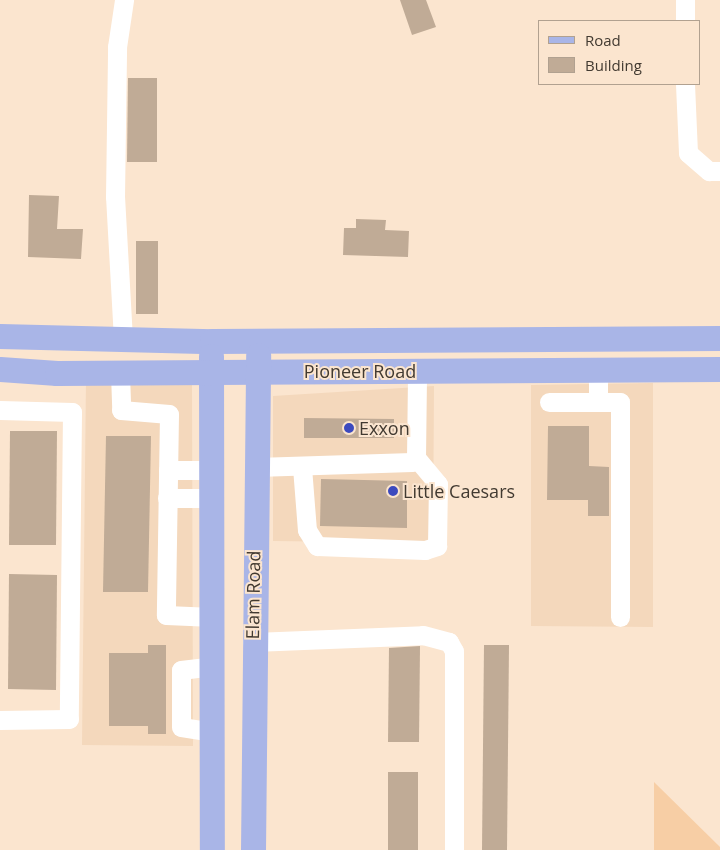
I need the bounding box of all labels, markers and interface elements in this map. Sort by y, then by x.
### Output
legend [538,20,700,85]
text: Road [585,30,621,50]
text: Building [585,55,642,75]
street label: Pioneer Road [304,360,416,382]
place label: Exxon [359,417,410,439]
marker: Exxon [343,422,355,434]
place label: Little Caesars [403,480,515,502]
marker: Little Caesars [387,485,399,497]
street label: Elam Road [241,550,265,640]

